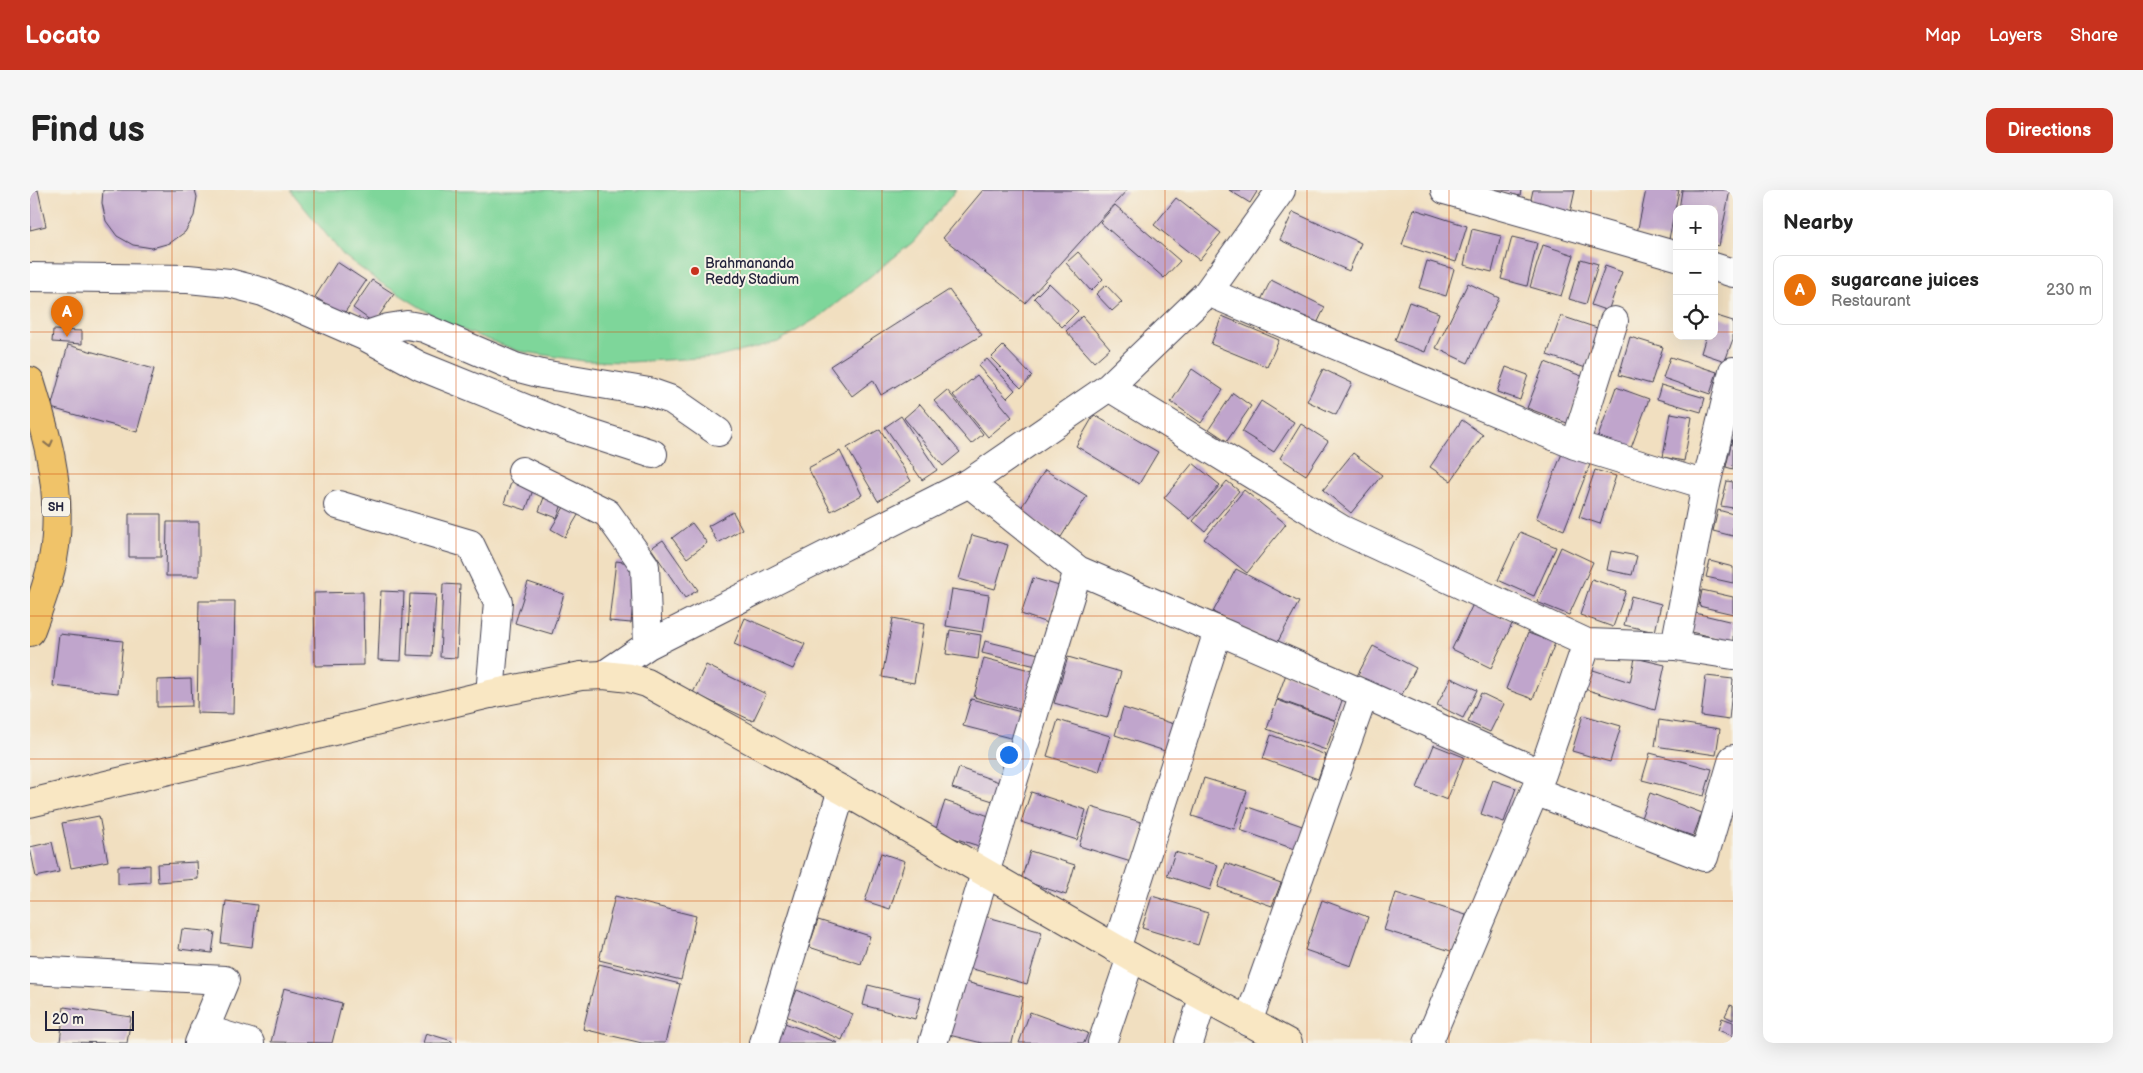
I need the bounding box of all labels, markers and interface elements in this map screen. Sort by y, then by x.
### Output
text: Locato [25,21,100,50]
text: Map [1925,25,1961,46]
text: Layers [1989,25,2042,46]
text: Share [2070,25,2118,46]
button: Directions [1986,108,2113,153]
text: Find us [30,109,145,152]
map controls [1673,205,1718,340]
button: + [1673,205,1718,250]
text: Nearby [1783,210,1853,235]
button: − [1673,250,1718,295]
place label: Brahmananda Reddy Stadium [705,255,799,288]
marker: Brahmananda Reddy Stadium [689,265,701,277]
text: sugarcane juices [1831,269,1979,292]
text: A [1795,281,1805,300]
text: 230 m [2046,281,2092,300]
text: Restaurant [1831,292,1911,311]
button: locate [1673,295,1718,340]
pin: A [51,296,83,337]
one-way arrow [43,440,54,449]
road number: SH [42,498,70,516]
your location [996,742,1022,768]
scale bar [45,1008,134,1031]
text: 20 m [52,1011,84,1028]

